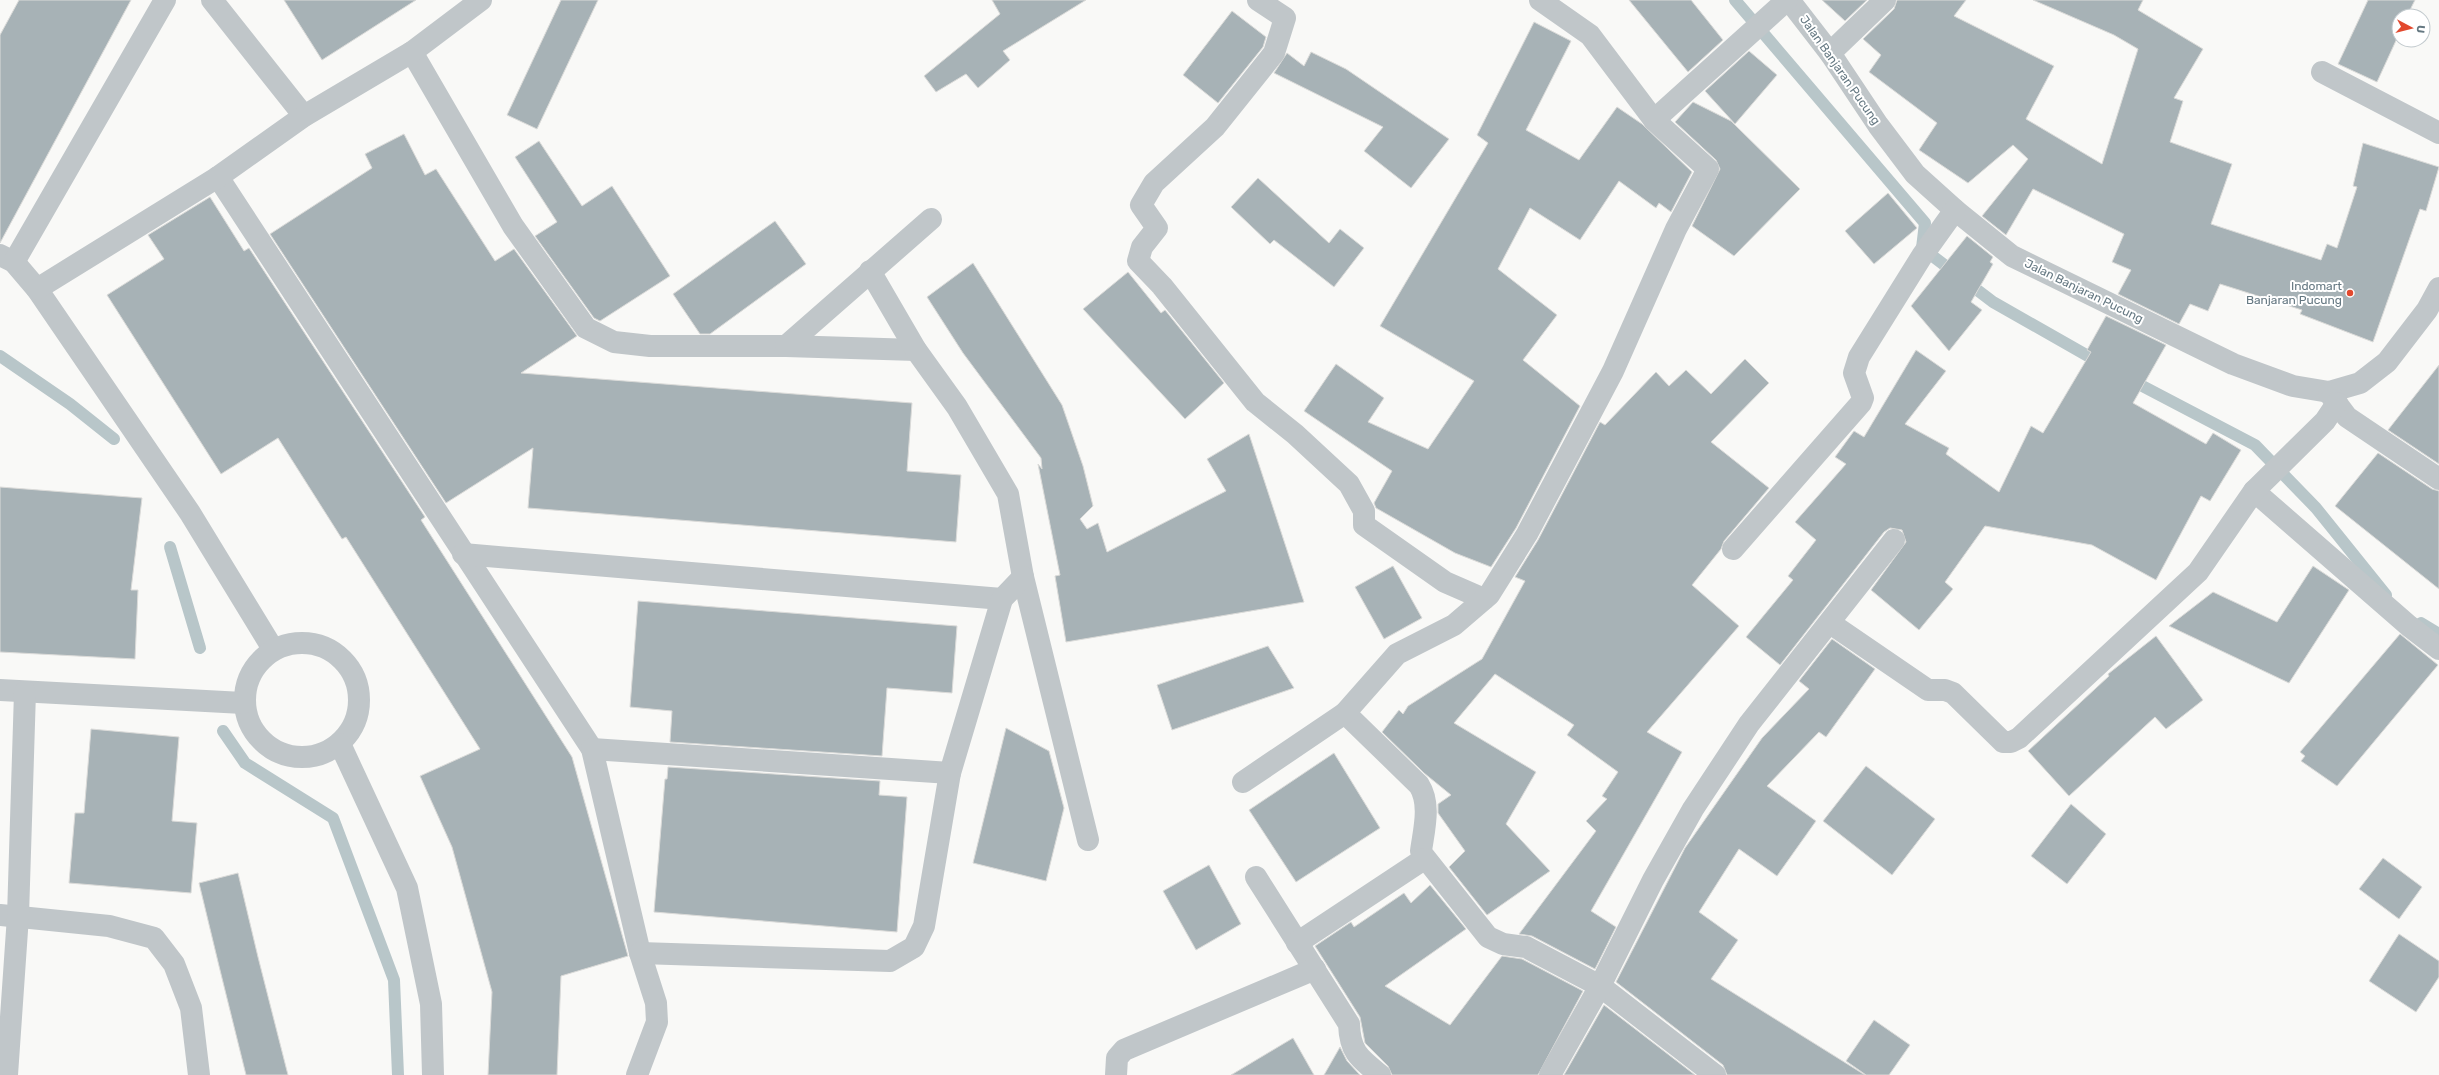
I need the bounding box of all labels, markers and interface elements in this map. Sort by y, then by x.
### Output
north arrow [2391,8,2431,48]
street label: Jalan Banjaran Pucung [1797,13,1883,127]
text: U [2413,24,2427,34]
street label: Jalan Banjaran Pucung [2022,256,2146,326]
place label: Indomart Banjaran Pucung [2246,279,2342,307]
marker: Indomart Banjaran Pucung [2345,288,2355,298]

